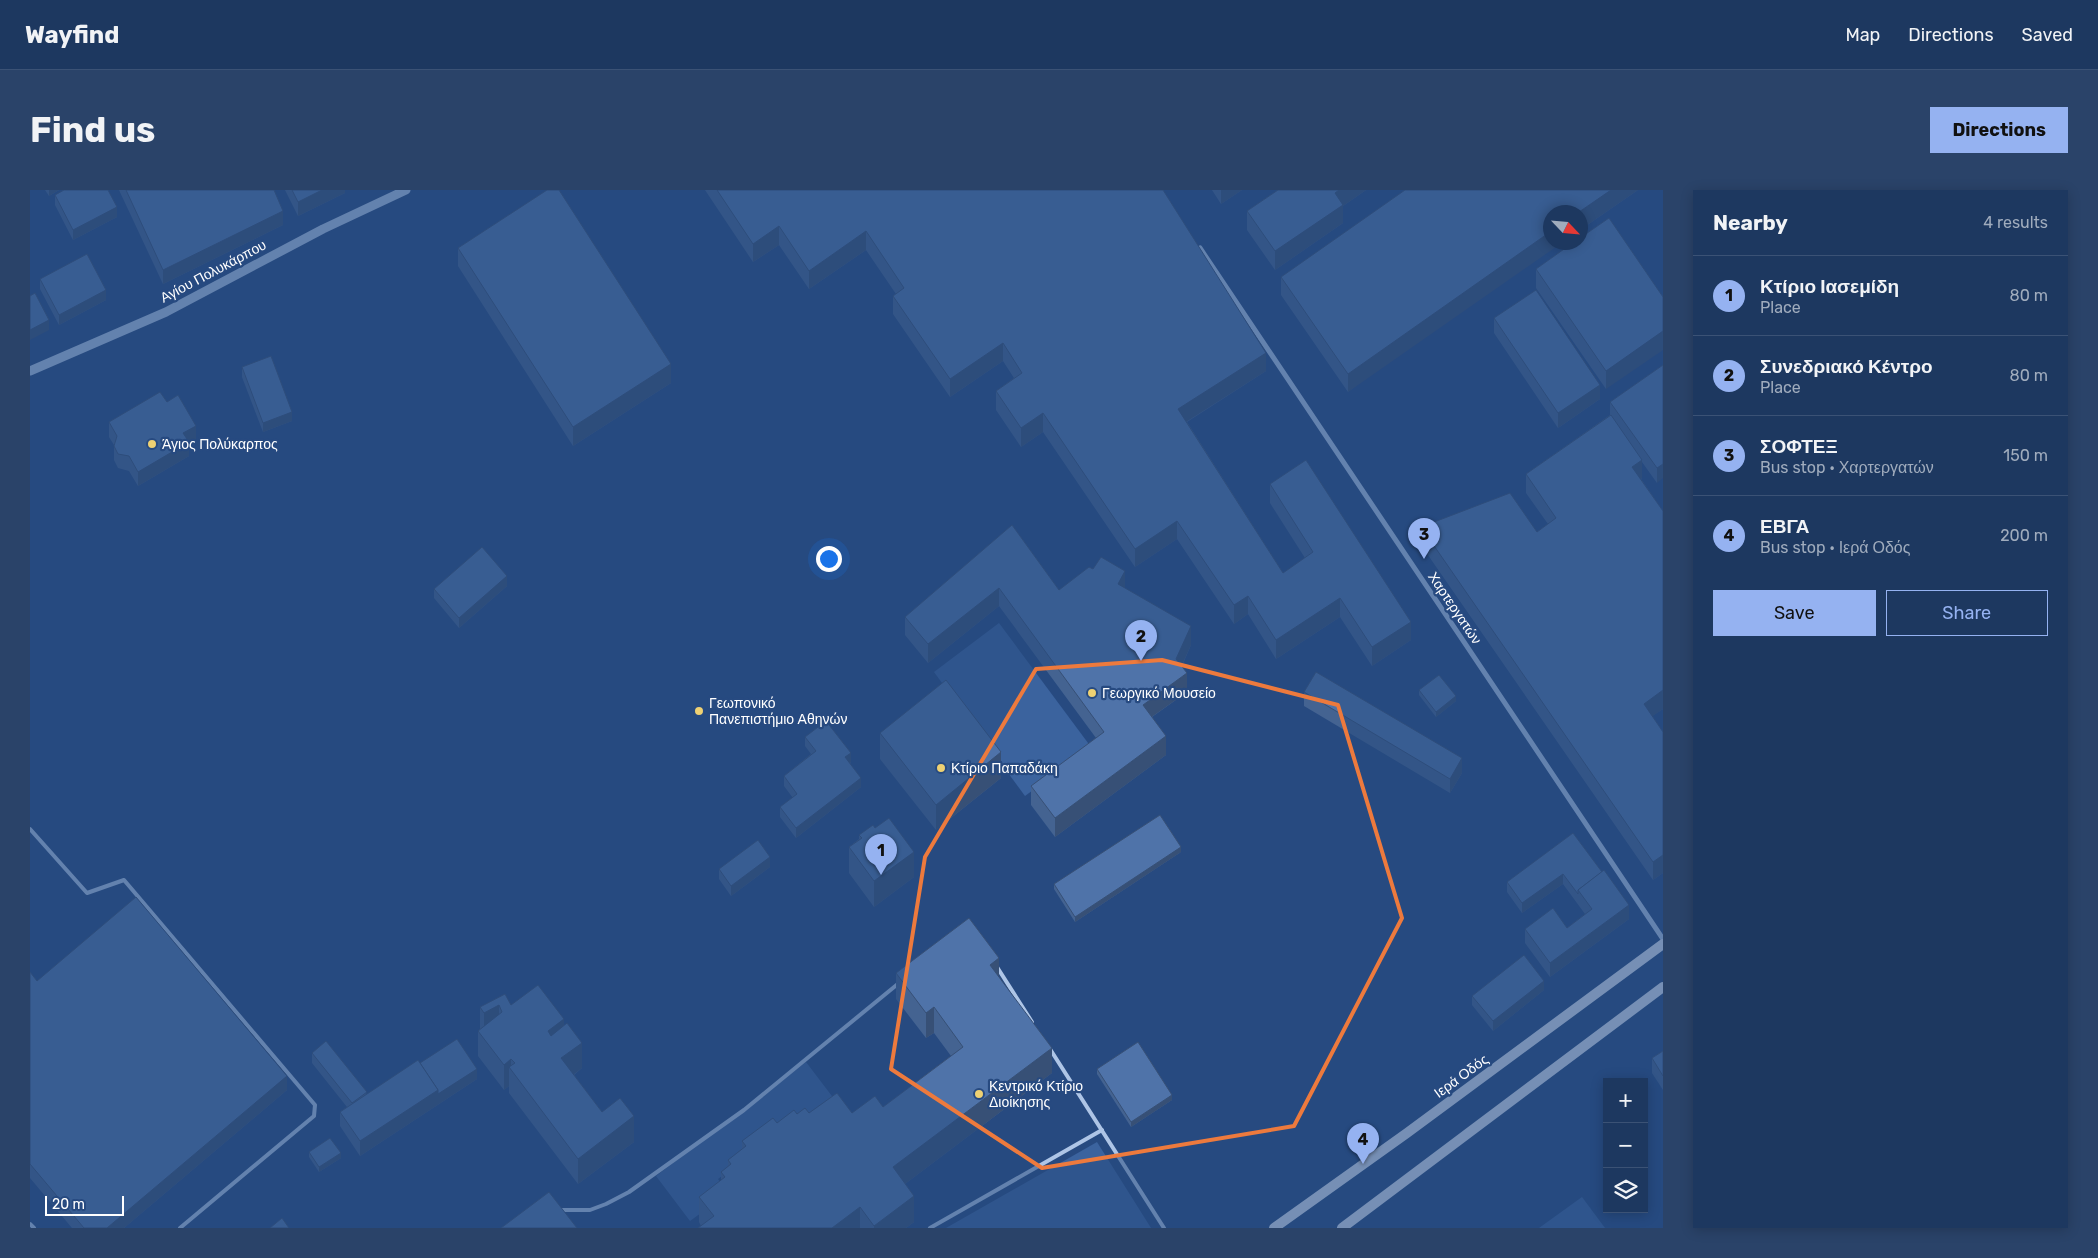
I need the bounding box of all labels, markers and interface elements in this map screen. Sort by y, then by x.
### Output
text: Wayfind [25,21,119,49]
text: Map [1845,24,1880,46]
text: Directions [1908,24,1994,46]
text: Saved [2022,24,2073,46]
button: Directions [1930,107,2068,153]
text: Find us [30,109,155,151]
north arrow [1543,205,1588,250]
text: Nearby [1713,210,1788,235]
text: 4 results [1983,213,2048,232]
street label: Αγίου Πολυκάρπου [157,236,269,307]
text: Κτίριο Ιασεμίδη [1760,275,1899,298]
text: 1 [1725,286,1733,305]
text: 80 m [2010,286,2048,305]
text: Place [1760,298,1801,317]
text: Συνεδριακό Κέντρο [1760,355,1933,378]
text: 2 [1724,366,1734,385]
text: 80 m [2010,366,2048,385]
text: Place [1760,378,1801,397]
text: ΣΟΦΤΕΞ [1760,435,1838,458]
place label: Άγιος Πολύκαρπος [162,436,278,453]
marker: Άγιος Πολύκαρπος [146,438,158,450]
text: 3 [1724,446,1734,465]
text: 150 m [2003,446,2048,465]
text: Bus stop · Χαρτεργατών [1760,458,1934,477]
text: ΕΒΓΑ [1760,515,1809,538]
pin: 3 [1408,518,1440,559]
text: 4 [1724,526,1734,545]
text: 200 m [2000,526,2048,545]
text: Bus stop · Ιερά Οδός [1760,538,1910,557]
your location [816,546,842,572]
street label: Χαρτεργατών [1424,569,1485,648]
button: Save [1713,590,1876,636]
button: Share [1886,590,2048,636]
pin: 2 [1125,620,1157,661]
place label: Γεωργικό Μουσείο [1102,685,1216,702]
marker: Γεωργικό Μουσείο [1086,687,1098,699]
place label: Γεωπονικό Πανεπιστήμιο Αθηνών [709,695,847,728]
marker: Γεωπονικό Πανεπιστήμιο Αθηνών [693,705,705,717]
place label: Κτίριο Παπαδάκη [951,760,1058,777]
marker: Κτίριο Παπαδάκη [935,762,947,774]
pin: 1 [865,834,897,875]
street label: Ιερά Οδός [1431,1051,1492,1102]
place label: Κεντρικό Κτίριο Διοίκησης [989,1078,1083,1111]
map controls [1603,1078,1648,1213]
button: + [1603,1078,1648,1123]
marker: Κεντρικό Κτίριο Διοίκησης [973,1088,985,1100]
pin: 4 [1347,1123,1379,1164]
button: − [1603,1123,1648,1168]
button: layers [1603,1168,1648,1213]
scale bar [45,1193,124,1216]
text: 20 m [52,1196,85,1213]

